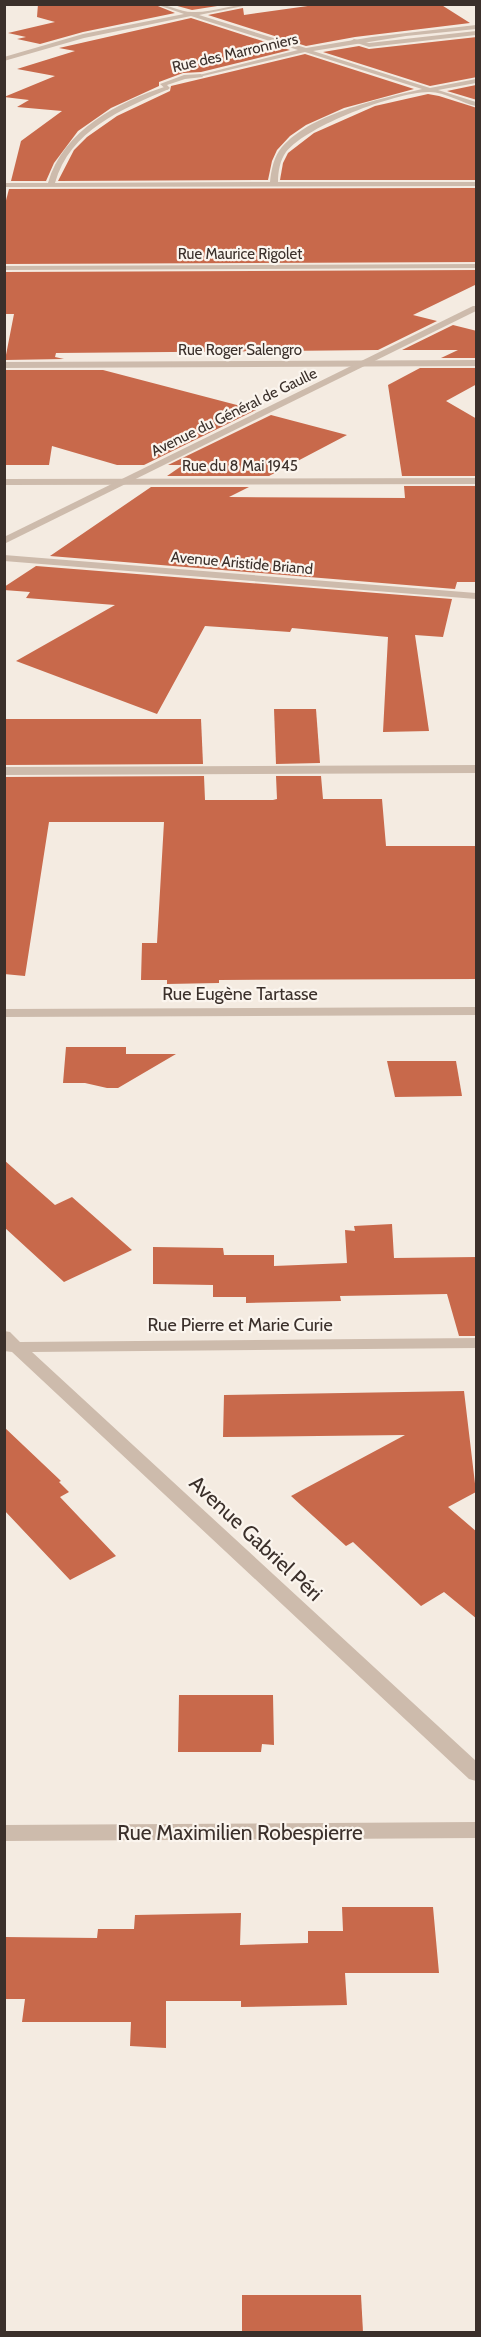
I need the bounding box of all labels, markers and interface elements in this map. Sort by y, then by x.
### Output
street label: Rue des Marronniers [170,30,300,76]
street label: Rue Maurice Rigolet [178,245,302,263]
street label: Rue Roger Salengro [178,341,302,359]
street label: Avenue du Général de Gaulle [148,364,320,460]
street label: Rue du 8 Mai 1945 [182,457,298,475]
street label: Avenue Aristide Briand [170,548,314,578]
street label: Rue Eugène Tartasse [162,983,318,1005]
street label: Rue Pierre et Marie Curie [147,1314,333,1336]
street label: Avenue Gabriel Péri [184,1470,328,1606]
street label: Rue Maximilien Robespierre [117,1820,363,1845]

